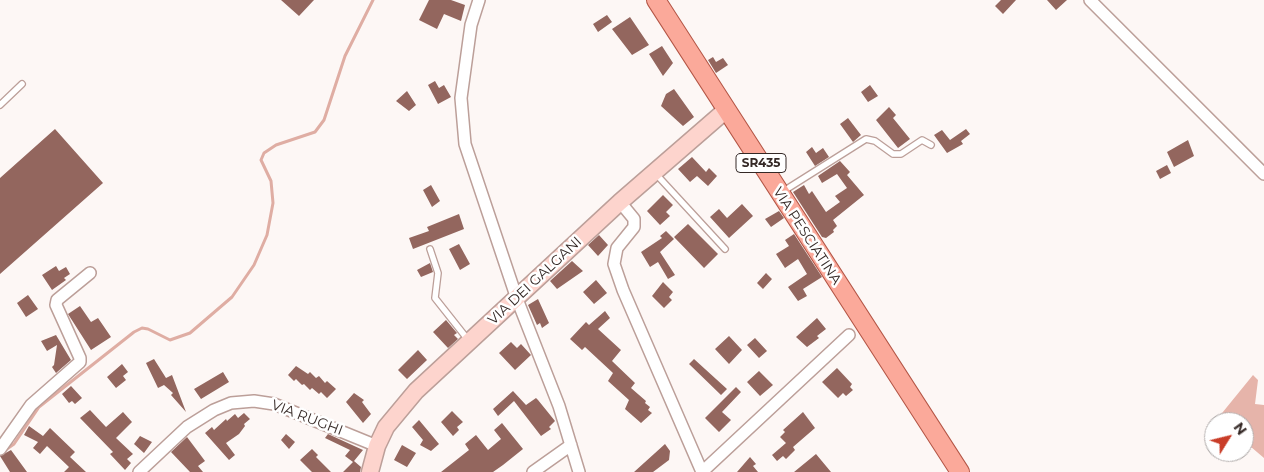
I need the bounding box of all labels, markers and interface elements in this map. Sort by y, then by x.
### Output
road number: SR435 [736,154,786,172]
street label: VIA PESCIATINA [769,184,845,288]
street label: VIA DEI GALGANI [485,233,585,329]
street label: VIA RUGHI [269,397,345,439]
north arrow [1204,412,1254,462]
text: N [1230,419,1251,439]

